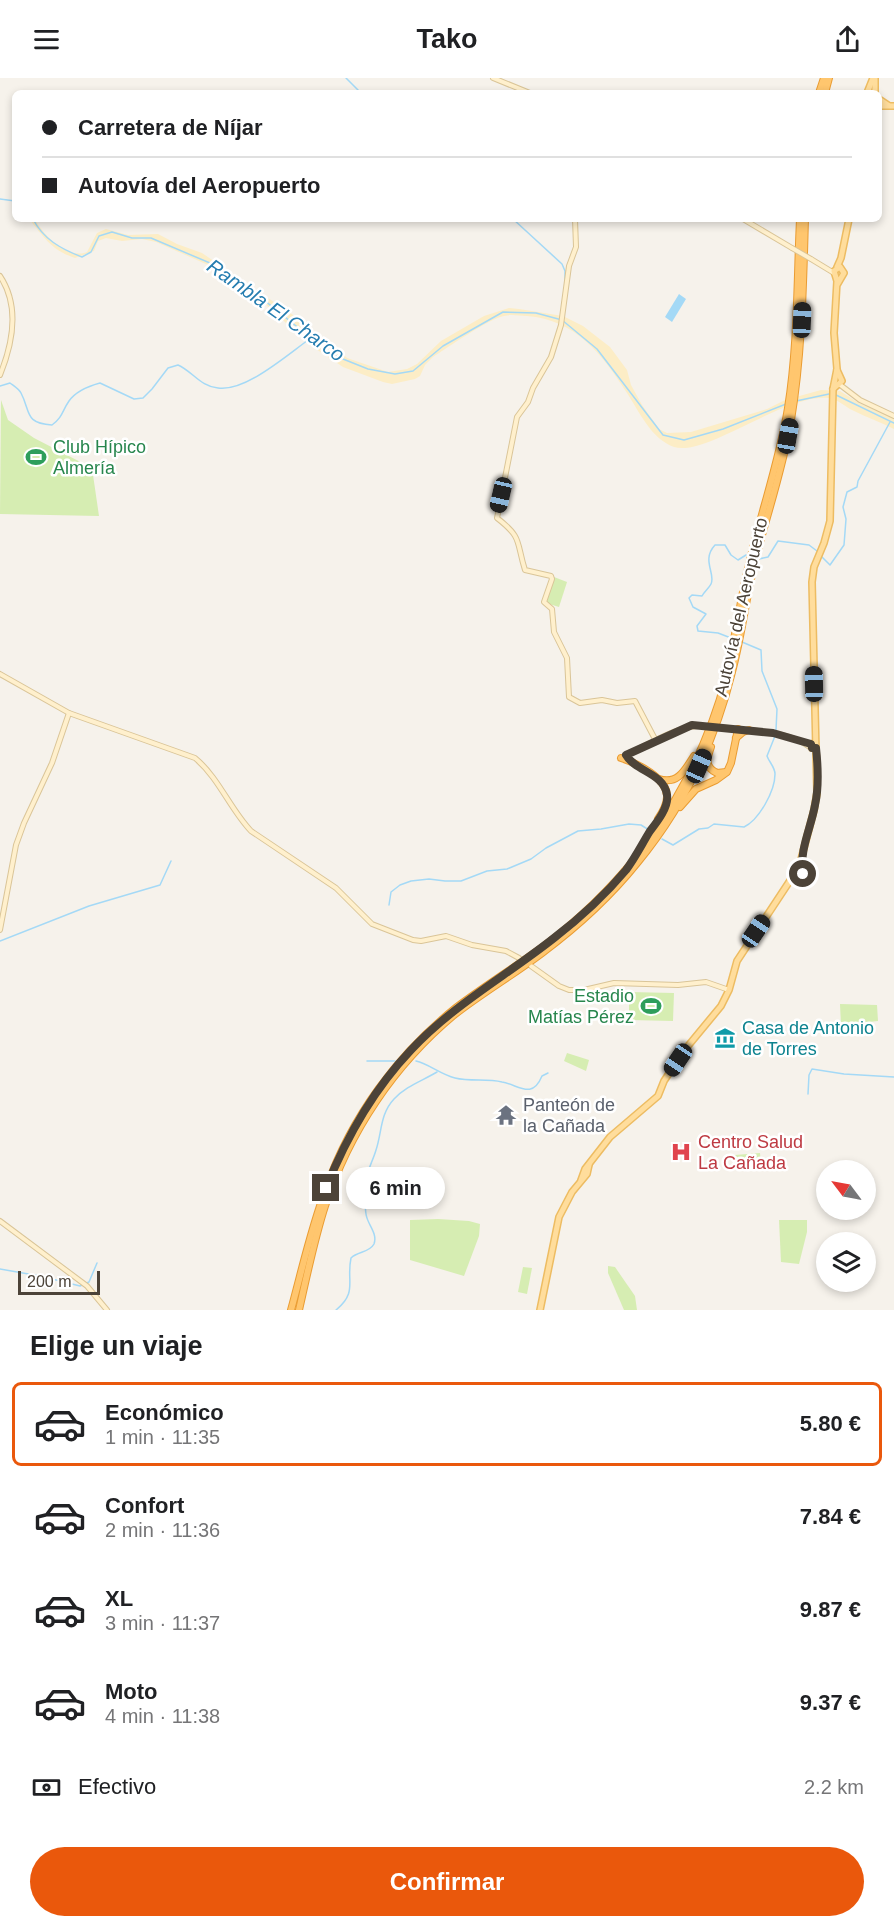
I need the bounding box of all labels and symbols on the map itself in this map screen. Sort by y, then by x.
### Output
water label: Rambla El Charco [203,254,349,366]
car [792,302,812,338]
car [776,417,800,455]
place label: Club Hípico Almería [53,437,146,478]
sports icon: Club Hípico Almería [24,445,48,469]
car [488,475,514,515]
street label: Autovía del Aeropuerto [711,516,771,698]
car [805,666,823,702]
car [683,746,715,786]
route start [789,860,816,887]
car [738,911,774,951]
place label: Estadio Matías Pérez [528,986,634,1027]
sports icon: Estadio Matías Pérez [639,994,663,1018]
place label: Casa de Antonio de Torres [742,1018,874,1059]
museum icon: Casa de Antonio de Torres [713,1026,737,1050]
car [660,1040,696,1080]
place label: Panteón de la Cañada [523,1095,615,1136]
temple icon: Panteón de la Cañada [494,1103,518,1127]
place label: Centro Salud La Cañada [698,1132,803,1173]
hospital icon: Centro Salud La Cañada [669,1140,693,1164]
north arrow [816,1160,876,1220]
callout: 6 min [347,1167,446,1209]
route end [312,1174,339,1201]
scale bar [18,1268,100,1296]

